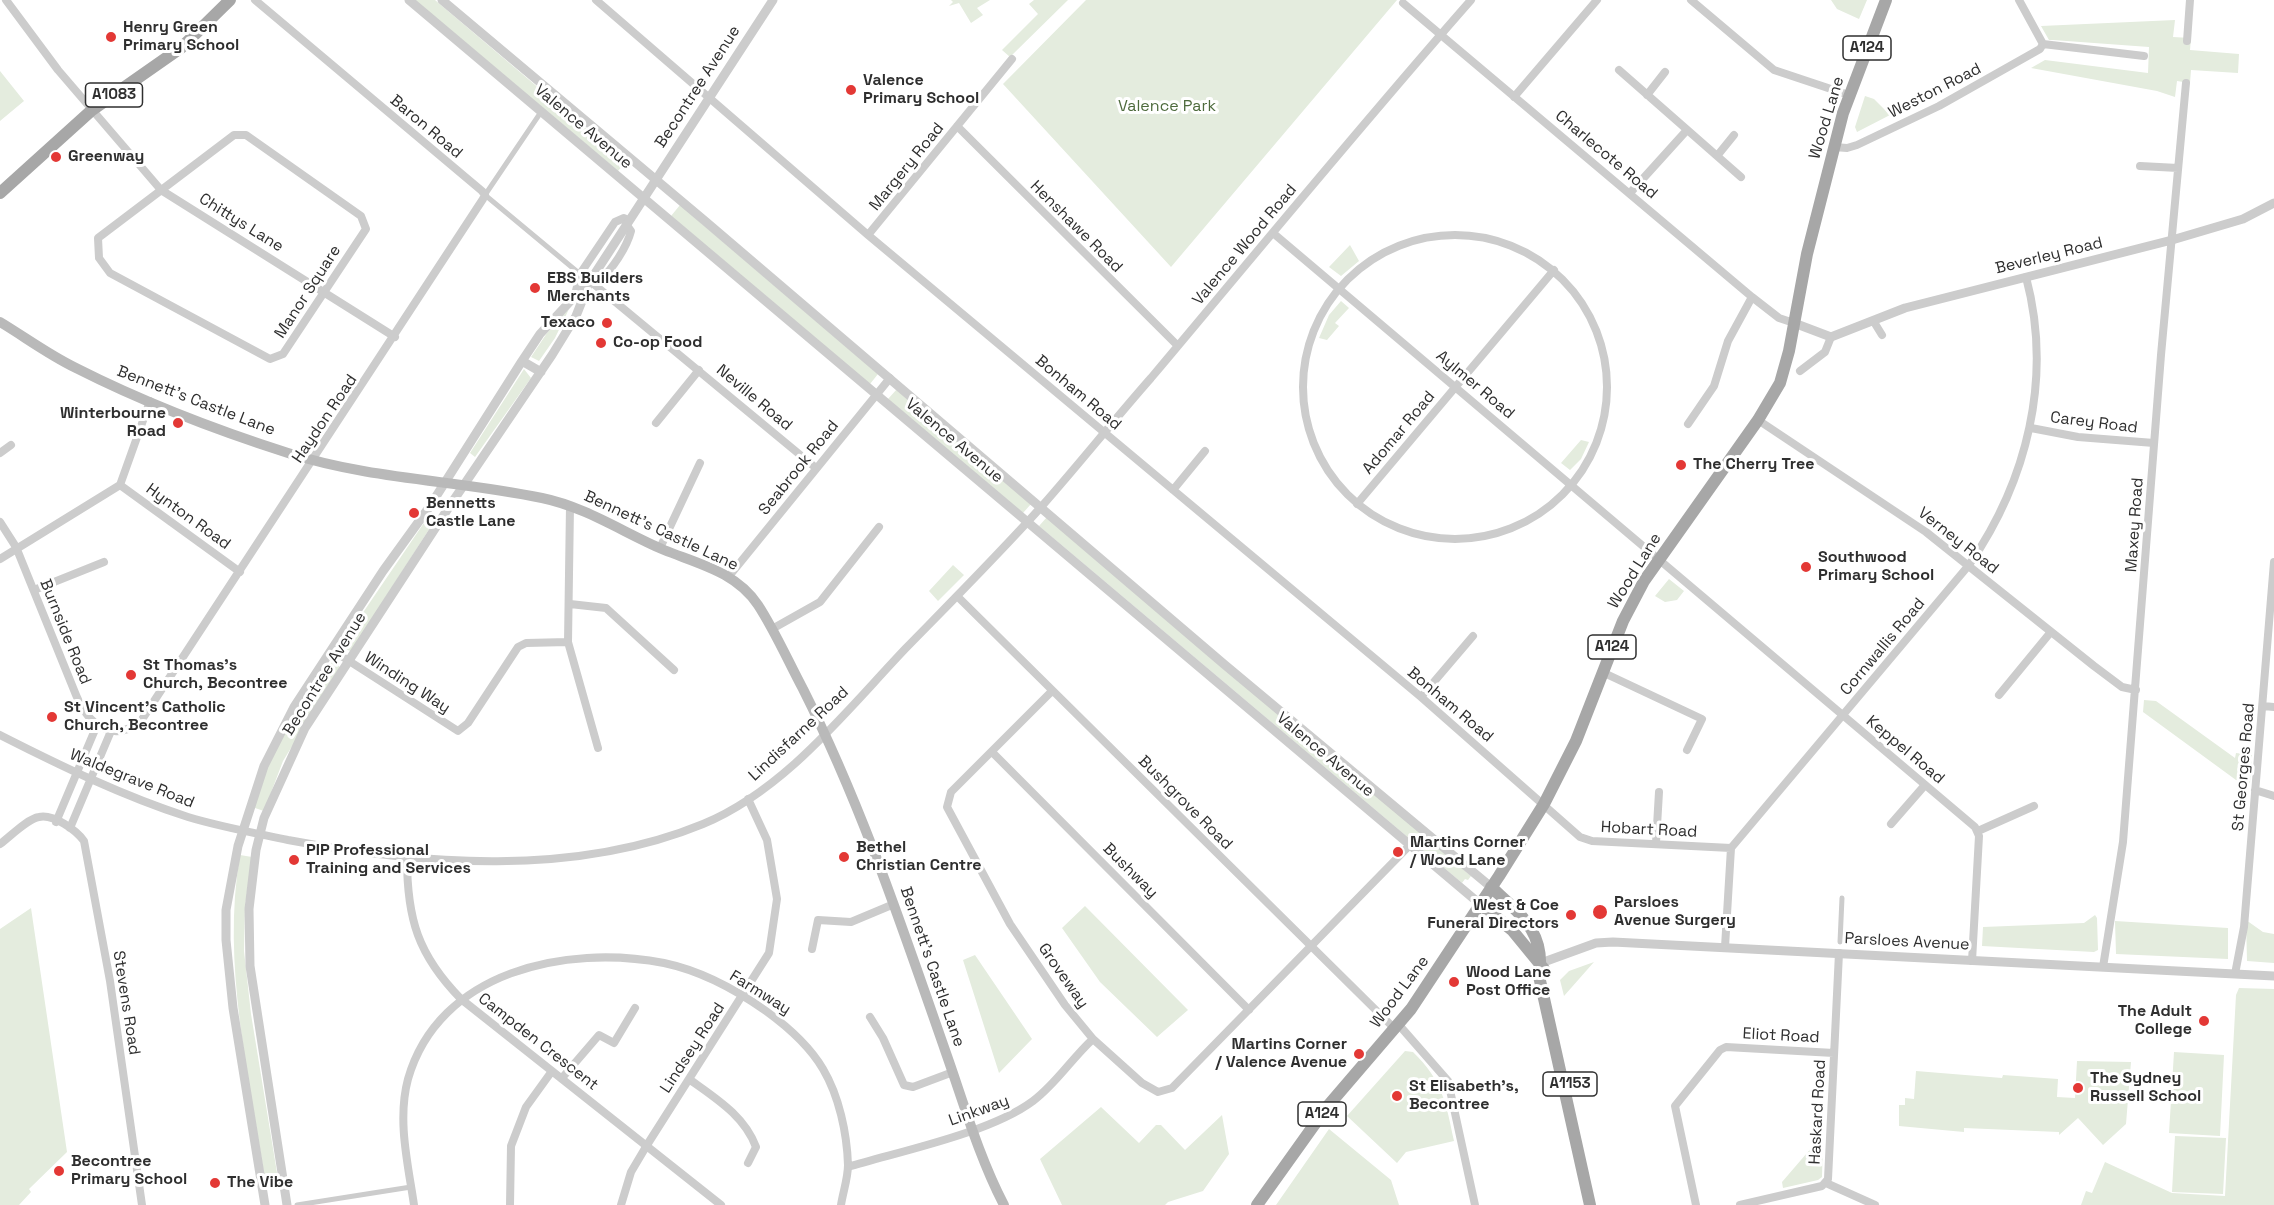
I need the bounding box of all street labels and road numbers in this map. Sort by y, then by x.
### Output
street label: Becontree Avenue [651,22,745,152]
road number: A124 [1843,36,1891,60]
street label: Weston Road [1885,59,1985,123]
street label: Wood Lane [1805,74,1849,162]
street label: Valence Avenue [530,81,636,173]
road number: A1083 [86,83,142,107]
street label: Baron Road [386,91,466,163]
street label: Charlecote Road [1551,107,1661,203]
street label: Margery Road [866,119,948,215]
street label: Henshawe Road [1026,177,1126,277]
street label: Valence Wood Road [1189,181,1301,309]
street label: Chittys Lane [195,189,287,257]
street label: Beverley Road [1993,233,2105,279]
street label: Manor Square [271,242,345,342]
street label: Aylmer Road [1432,347,1518,423]
street label: Bonham Road [1031,351,1125,435]
street label: Neville Road [712,361,796,435]
street label: Bennett's Castle Lane [114,362,278,440]
street label: Haydon Road [288,371,362,467]
street label: Adomar Road [1359,388,1439,478]
street label: Valence Avenue [901,395,1007,487]
street label: Carey Road [2049,408,2139,438]
street label: Seabrook Road [755,417,843,519]
street label: Maxey Road [2122,477,2148,573]
street label: Hynton Road [142,480,234,554]
street label: Bennett's Castle Lane [581,487,741,575]
street label: Verney Road [1914,503,2002,579]
street label: Wood Lane [1604,530,1666,612]
street label: Burnside Road [35,577,95,687]
street label: Cornwallis Road [1837,594,1929,700]
street label: Becontree Avenue [279,609,371,739]
road number: A124 [1588,635,1636,659]
street label: Winding Way [360,648,454,718]
street label: Bonham Road [1403,663,1497,747]
street label: Lindisfarne Road [745,683,853,785]
street label: St Georges Road [2229,702,2259,832]
street label: Valence Avenue [1272,709,1378,801]
street label: Keppel Road [1862,712,1948,788]
street label: Waldegrave Road [67,745,197,813]
street label: Bushgrove Road [1134,752,1236,854]
street label: Hobart Road [1600,818,1698,842]
street label: Bushway [1098,839,1162,903]
street label: Bennett's Castle Lane [896,885,968,1049]
street label: Parsloes Avenue [1844,929,1970,955]
street label: Groveway [1034,940,1092,1012]
street label: Stevens Road [108,949,144,1057]
street label: Wood Lane [1367,952,1433,1032]
street label: Farmway [726,967,794,1019]
street label: Campden Crescent [474,989,602,1095]
street label: Lindsey Road [657,999,729,1097]
street label: Eliot Road [1742,1024,1820,1048]
street label: Haskard Road [1806,1059,1830,1165]
road number: A1153 [1543,1072,1597,1096]
street label: Linkway [946,1091,1012,1131]
road number: A124 [1298,1102,1346,1126]

